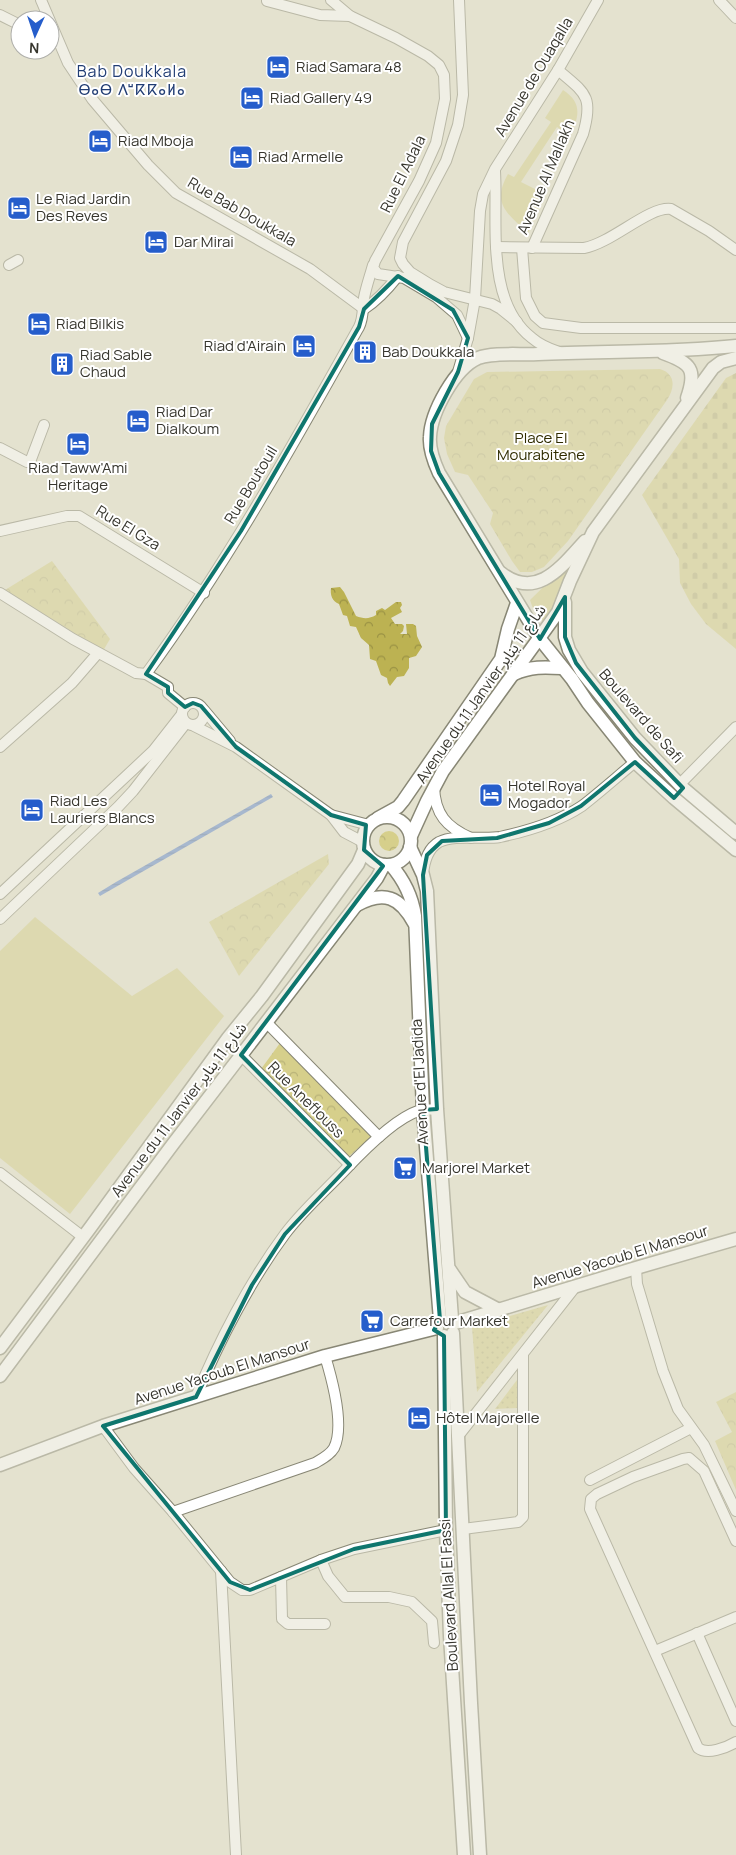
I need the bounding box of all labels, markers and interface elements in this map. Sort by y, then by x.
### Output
north arrow [10,10,60,60]
street label: Avenue de Ouaqalla [490,13,578,140]
text: N [29,39,40,58]
hotel icon: Riad Samara 48 [265,54,291,80]
place label: Riad Samara 48 [296,56,402,77]
district label: Bab Doukkala ⴱⴰⴱ ⴷⵯⴽⴽⴰⵍⴰ [77,60,187,100]
hotel icon: Riad Gallery 49 [239,85,265,111]
place label: Riad Gallery 49 [270,87,372,108]
street label: Avenue Al Mallakh [512,116,579,238]
hotel icon: Riad Mboja [87,128,113,154]
place label: Riad Mboja [118,130,194,151]
street label: Rue El Adala [375,132,430,216]
hotel icon: Riad Armelle [228,144,254,170]
place label: Riad Armelle [258,146,344,167]
street label: Rue Bab Doukkala [184,172,301,251]
place label: Le Riad Jardin Des Reves [36,188,131,226]
hotel icon: Le Riad Jardin Des Reves [6,195,32,221]
hotel icon: Dar Mirai [143,229,169,255]
place label: Dar Mirai [174,231,234,252]
hotel icon: Riad Bilkis [26,311,52,337]
place label: Riad Bilkis [56,313,124,334]
hotel icon: Riad d'Airain [291,333,317,359]
place label: Riad d'Airain [204,335,286,356]
building icon: Bab Doukkala [352,339,378,365]
place label: Bab Doukkala [382,341,474,362]
place label: Riad Sable Chaud [80,344,152,382]
building icon: Riad Sable Chaud [49,351,75,377]
place label: Riad Dar Dialkoum [156,401,219,439]
hotel icon: Riad Dar Dialkoum [125,408,151,434]
park label: Place El Mourabitene [497,427,585,465]
hotel icon: Riad Taww'Ami Heritage [65,431,91,457]
street label: Rue Boutouil [219,442,282,528]
place label: Riad Taww'Ami Heritage [28,457,128,495]
street label: Rue El Gza [92,500,164,555]
street label: Avenue du 11 Janvier شارع 11 يناير [411,600,552,788]
street label: Boulevard de Safi [594,664,688,767]
place label: Hotel Royal Mogador [508,775,586,813]
hotel icon: Hotel Royal Mogador [478,782,504,808]
place label: Riad Les Lauriers Blancs [50,790,155,828]
hotel icon: Riad Les Lauriers Blancs [19,797,45,823]
street label: Avenue du 11 Janvier شارع 11 يناير [106,1018,253,1203]
street label: Avenue d'El Jadida [406,1018,433,1146]
street label: Rue Aneflouss [264,1057,349,1143]
supermarket icon: Marjorel Market [392,1155,418,1181]
place label: Marjorel Market [422,1157,530,1178]
street label: Avenue Yacoub El Mansour [529,1219,711,1293]
supermarket icon: Carrefour Market [359,1308,385,1334]
place label: Carrefour Market [390,1310,508,1331]
street label: Avenue Yacoub El Mansour [131,1333,313,1410]
hotel icon: Hôtel Majorelle [406,1405,432,1431]
place label: Hôtel Majorelle [436,1407,540,1428]
street label: Boulevard Allal El Fassi [434,1518,463,1672]

